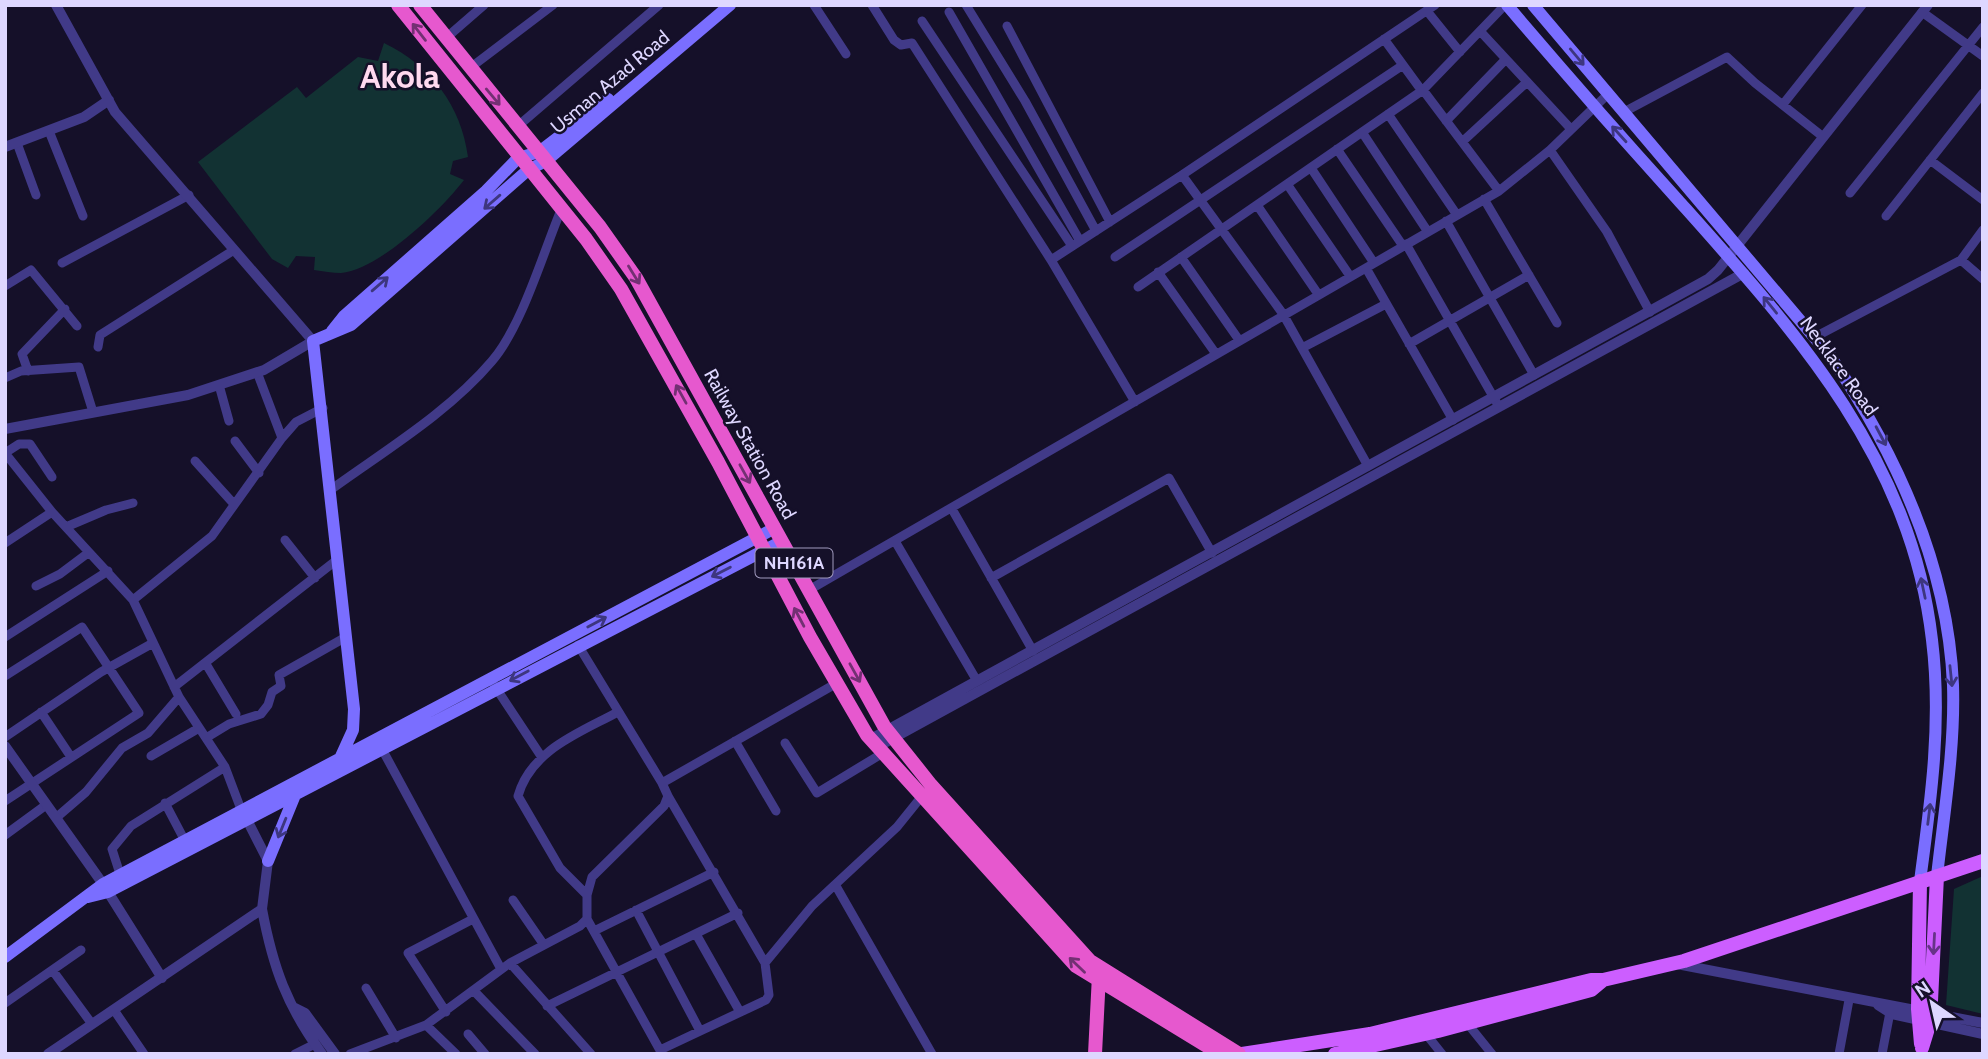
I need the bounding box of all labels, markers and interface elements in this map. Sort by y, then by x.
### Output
one-way arrow [411,23,427,41]
street label: Usman Azad Road [546,26,674,138]
one-way arrow [1569,48,1585,66]
district label: Akola [360,56,440,96]
one-way arrow [485,87,501,105]
one-way arrow [1611,125,1627,143]
one-way arrow [483,194,501,210]
one-way arrow [627,265,641,285]
one-way arrow [371,276,389,292]
one-way arrow [1762,296,1777,314]
street label: Necklace Road [1795,312,1883,420]
street label: Railway Station Road [699,365,801,523]
one-way arrow [674,384,687,405]
one-way arrow [1874,426,1888,446]
one-way arrow [738,463,752,483]
road number: NH161A [756,548,832,578]
one-way arrow [711,566,732,580]
one-way arrow [1915,577,1929,600]
one-way arrow [792,607,806,627]
one-way arrow [586,615,607,628]
one-way arrow [848,662,862,683]
one-way arrow [1945,664,1958,687]
one-way arrow [509,670,530,683]
one-way arrow [1922,803,1935,826]
one-way arrow [274,817,287,838]
one-way arrow [1927,932,1940,955]
one-way arrow [1068,957,1085,974]
north arrow [1897,968,1967,1038]
text: N [1911,976,1935,1003]

